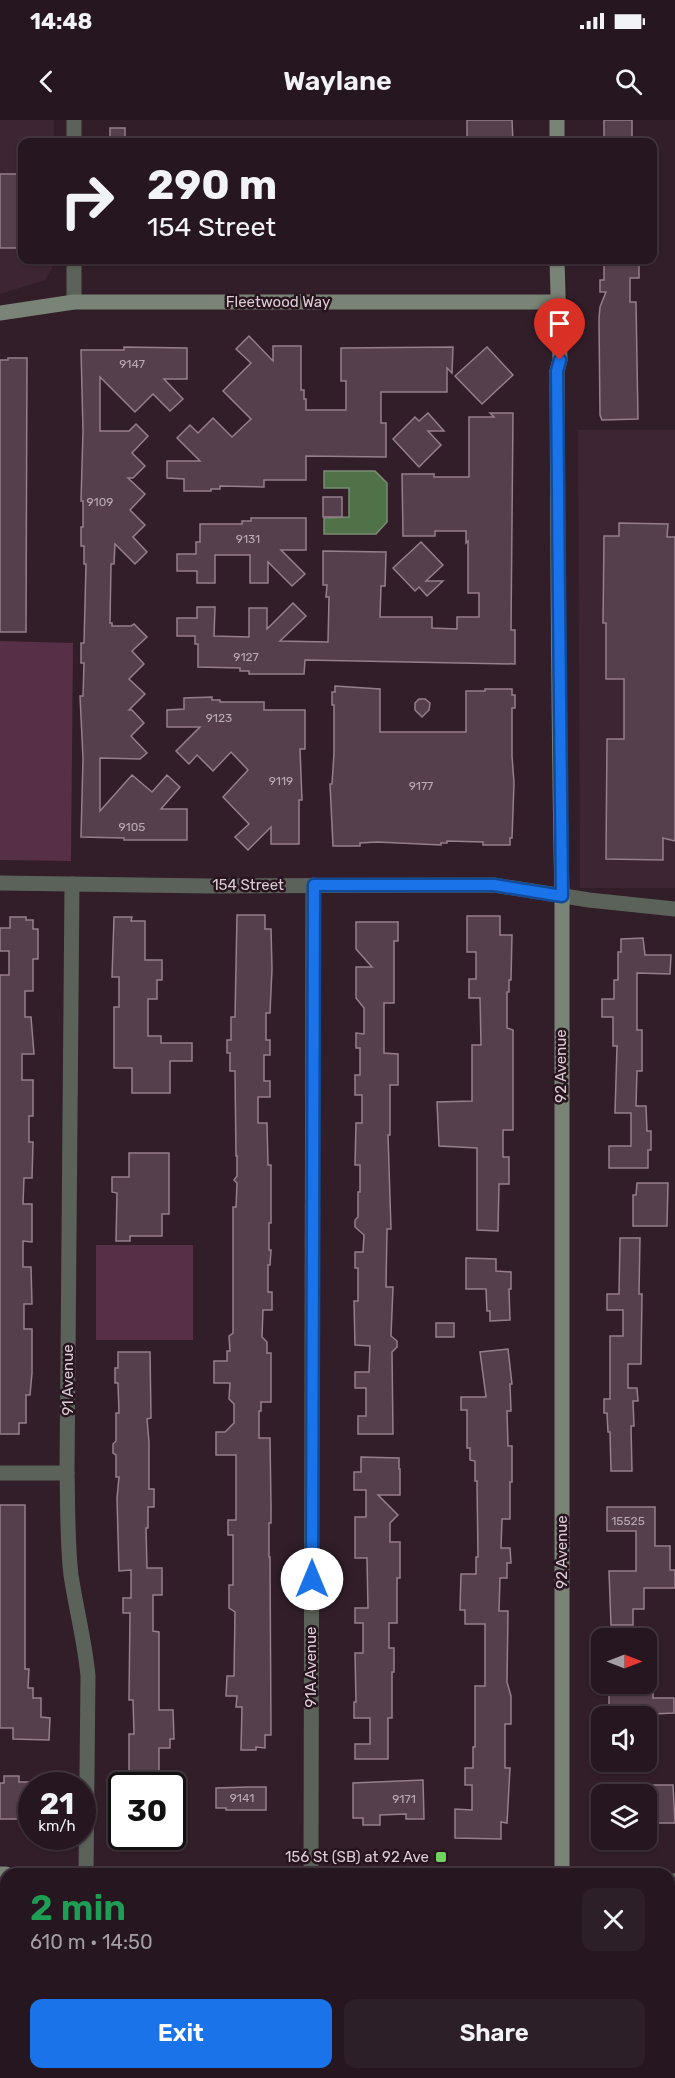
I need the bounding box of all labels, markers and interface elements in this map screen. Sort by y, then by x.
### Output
text: 14:48 [30,8,92,35]
icon: back [30,65,63,98]
text: Waylane [283,65,392,97]
icon: search [612,65,645,98]
text: 290 m [147,160,277,210]
icon: right [48,162,126,240]
text: 154 Street [147,211,276,243]
street label: Fleetwood Way [226,293,330,311]
pin [534,298,585,360]
icon: arrive [543,307,576,340]
house number: 9147 [119,357,145,371]
house number: 9109 [87,495,114,509]
house number: 9131 [236,532,260,546]
house number: 9127 [233,650,259,664]
house number: 9123 [206,711,232,725]
house number: 9119 [269,774,293,788]
house number: 9177 [409,779,433,793]
house number: 9105 [118,820,146,834]
street label: 154 Street [212,876,284,894]
street label: 92 Avenue [552,1029,570,1103]
street label: 91 Avenue [59,1344,77,1416]
house number: 15525 [611,1514,645,1528]
street label: 92 Avenue [553,1515,571,1589]
position arrow [280,1547,344,1611]
street label: 91A Avenue [302,1627,320,1707]
north arrow [591,1628,657,1694]
map controls [591,1628,657,1850]
button: sound [591,1706,657,1772]
speed limit sign: 30 [108,1772,186,1850]
button: layers [591,1784,657,1850]
text: 21 [40,1786,74,1822]
house number: 9141 [230,1791,254,1805]
house number: 9171 [392,1792,416,1806]
text: km/h [38,1817,76,1835]
place label: 156 St (SB) at 92 Ave [285,1848,429,1866]
marker: 156 St (SB) at 92 Ave [434,1850,448,1864]
text: 2 min [30,1886,126,1929]
button: close [582,1888,645,1951]
text: 610 m · 14:50 [30,1930,153,1954]
button: Exit [30,1999,332,2068]
button: Share [344,1999,645,2068]

